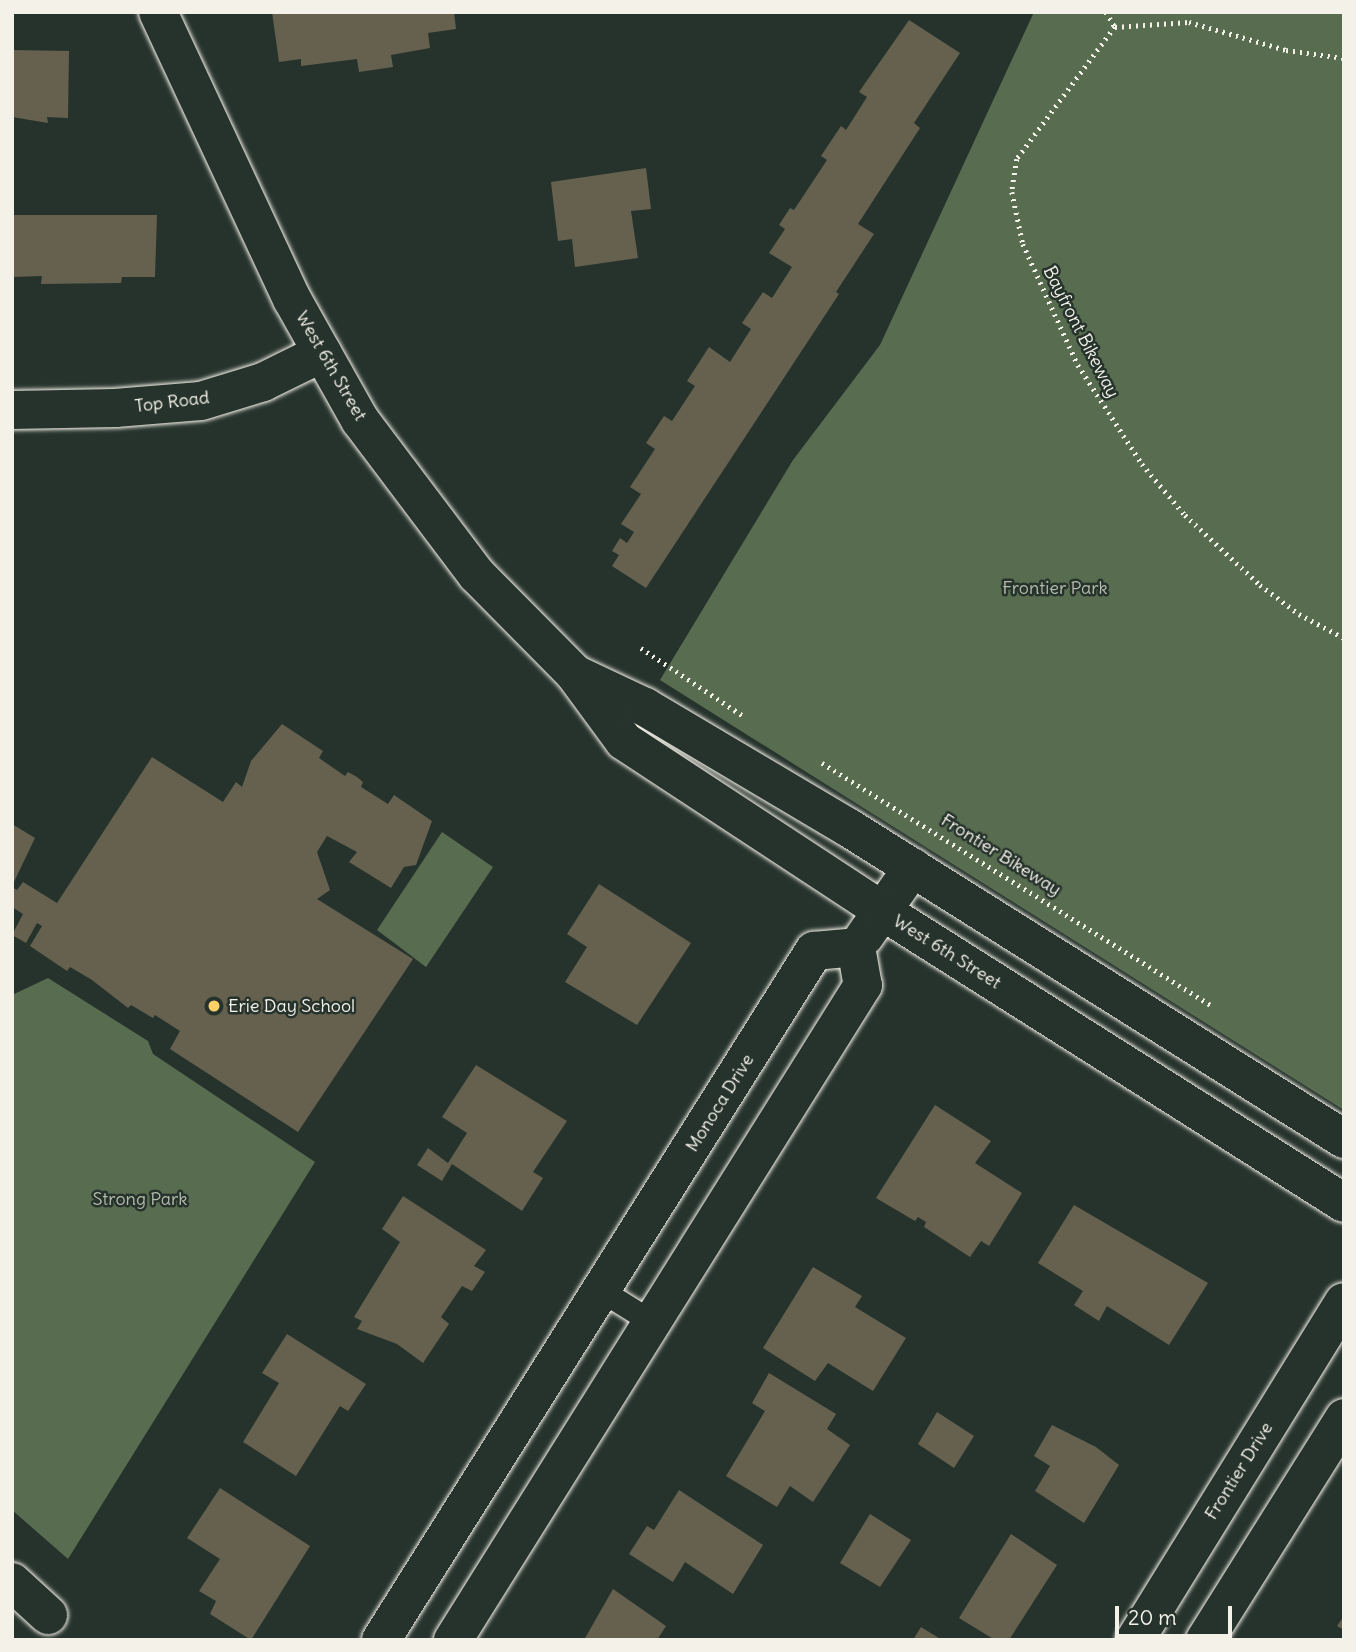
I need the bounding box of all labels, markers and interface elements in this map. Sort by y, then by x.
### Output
street label: Bayfront Bikeway [1038,262,1124,402]
street label: West 6th Street [291,307,371,425]
street label: Top Road [133,387,211,417]
park label: Frontier Park [1002,577,1108,599]
street label: Frontier Bikeway [937,809,1065,901]
street label: West 6th Street [889,910,1005,994]
place label: Erie Day School [228,995,355,1017]
marker: Erie Day School [206,998,222,1014]
street label: Monoca Drive [681,1050,759,1156]
park label: Strong Park [92,1188,188,1210]
street label: Frontier Drive [1200,1418,1278,1524]
scale bar [1118,1592,1235,1636]
text: 20 m [1128,1604,1177,1631]

